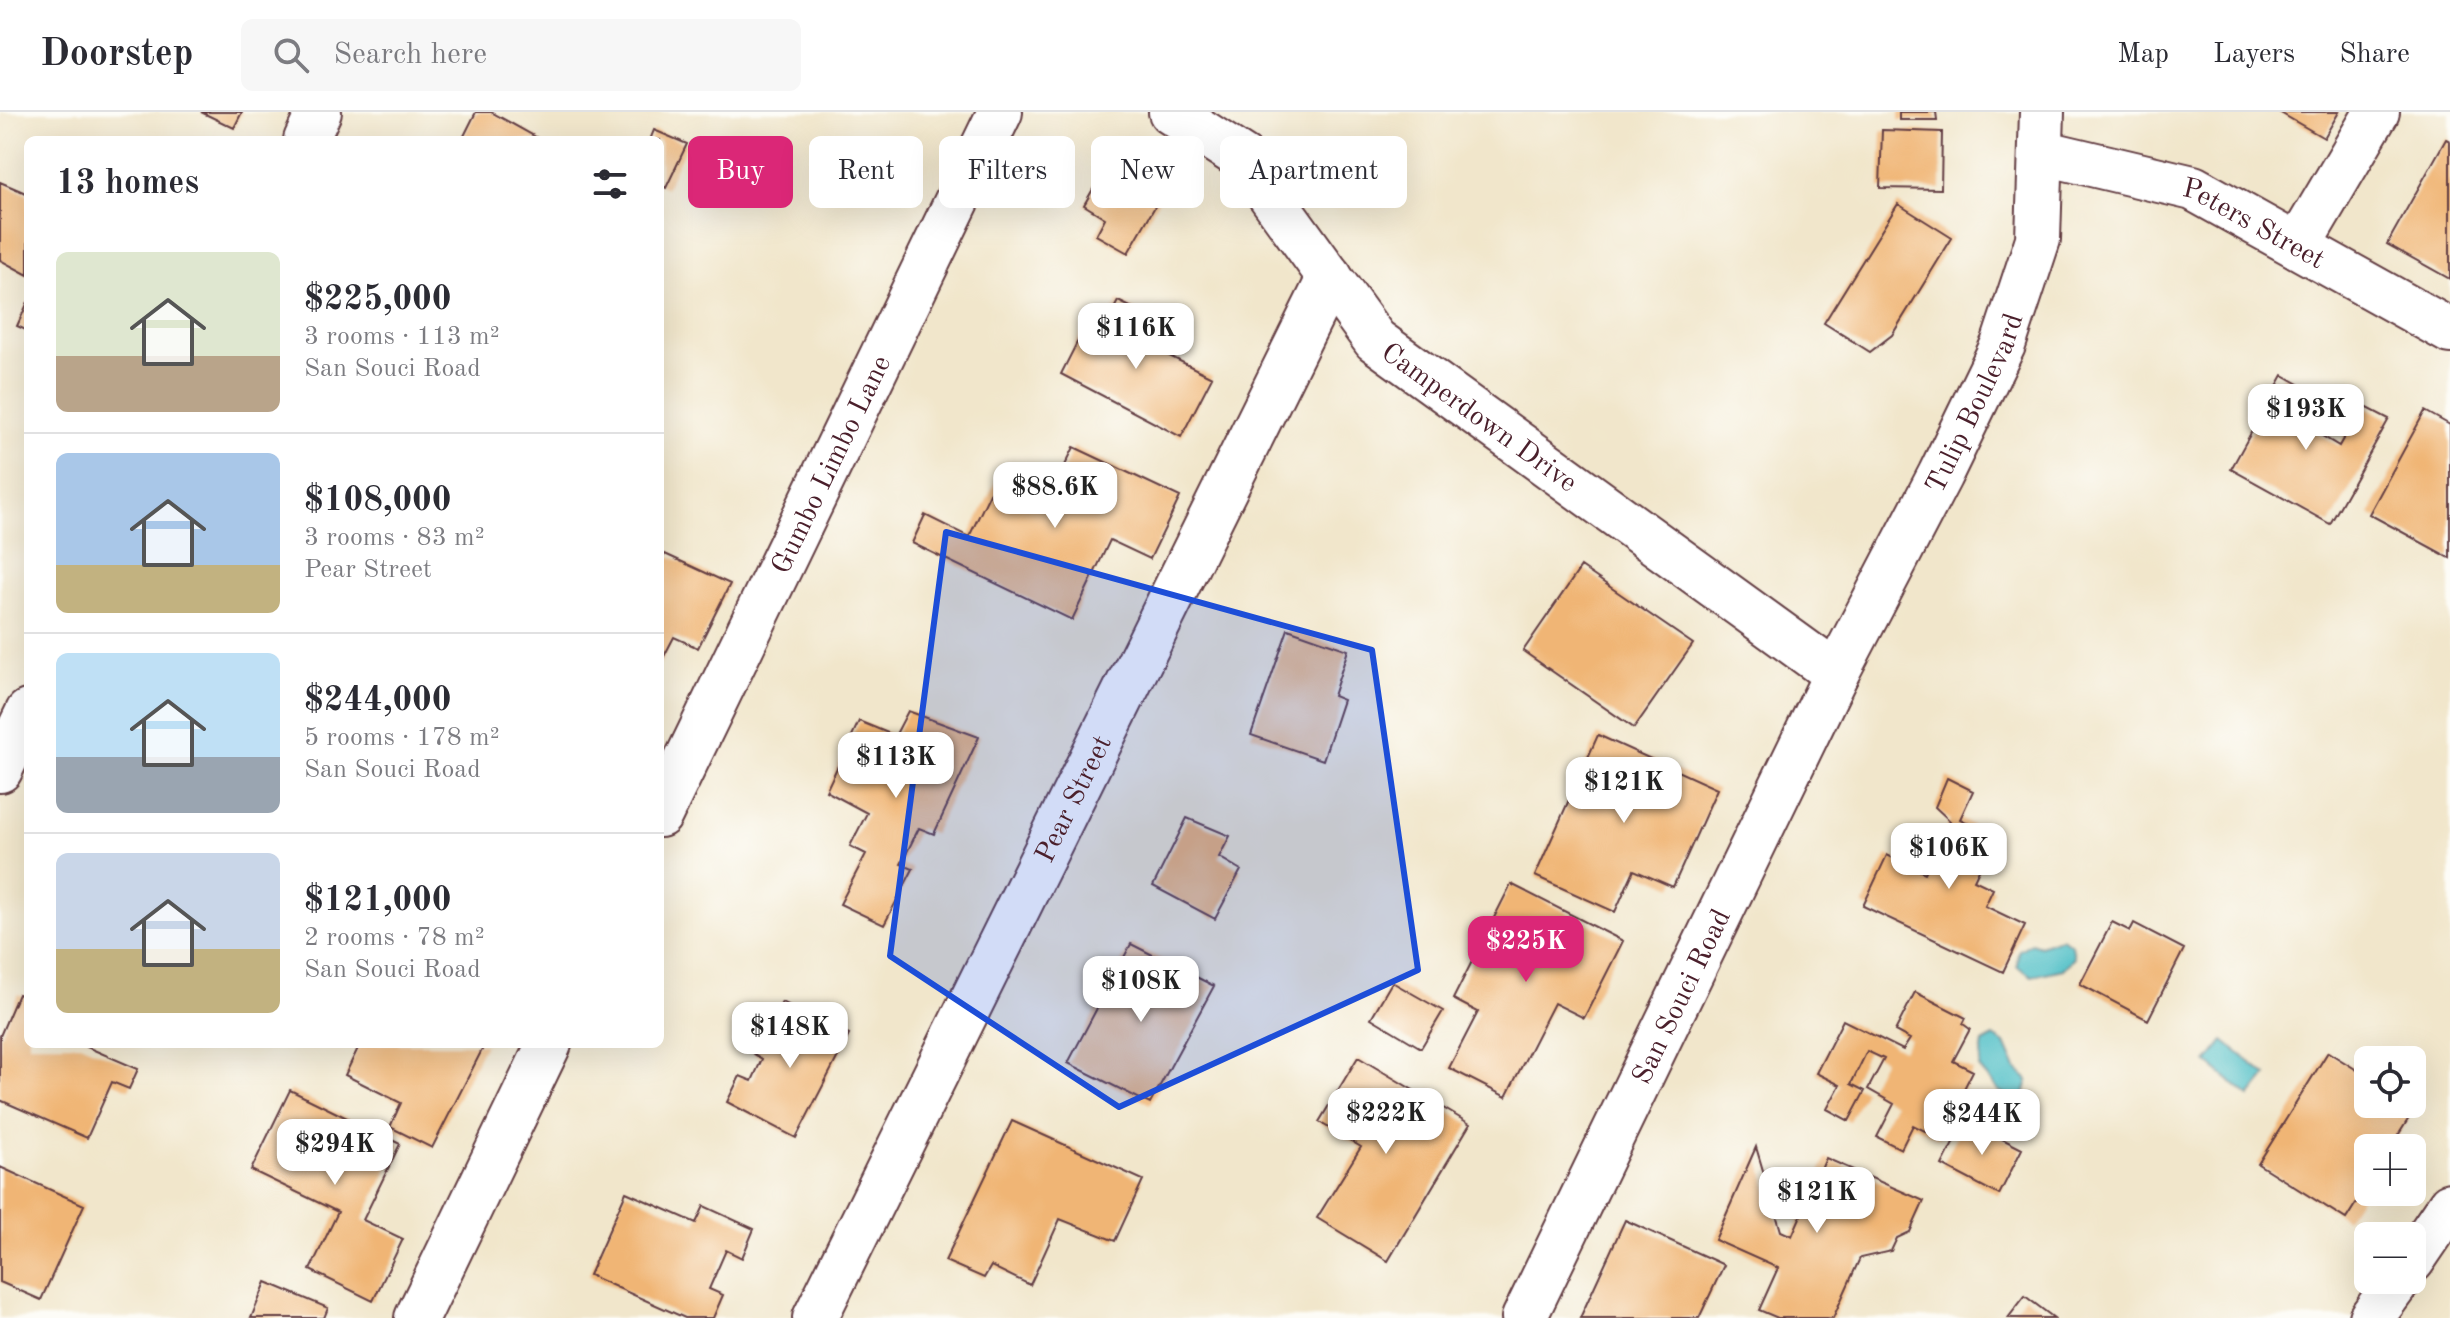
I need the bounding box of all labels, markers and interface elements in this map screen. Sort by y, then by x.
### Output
search box [241,19,801,91]
icon: search [269,33,313,77]
text: Doorstep [40,36,193,74]
text: Search here [333,40,487,70]
text: Map [2117,41,2169,69]
text: Layers [2213,41,2295,69]
text: Share [2339,41,2410,69]
chip: Buy [688,136,793,208]
chip: Rent [809,136,923,208]
chip: Filters [939,136,1075,208]
chip: New [1091,136,1204,208]
chip: Apartment [1220,136,1407,208]
icon: filters [588,162,632,206]
text: 13 homes [56,167,199,201]
street label: Peters Street [2180,175,2329,275]
text: $225,000 [304,283,452,317]
icon: home [120,284,216,380]
pin: $116K [1080,303,1192,371]
street label: Tulip Boulevard [1922,310,2029,498]
text: $116K [1096,316,1176,342]
text: 3 rooms · 113 m² [304,324,500,350]
street label: Camperdown Drive [1375,339,1581,498]
street label: Gumbo Limbo Lane [768,352,897,579]
text: San Souci Road [304,356,481,382]
pin: $193K [2250,384,2362,452]
text: $193K [2266,397,2346,423]
pin: $88.6K [990,462,1120,530]
text: $88.6K [1011,475,1099,501]
text: $108,000 [304,484,452,518]
icon: home [120,485,216,581]
text: 3 rooms · 83 m² [304,525,485,551]
text: Pear Street [304,557,432,583]
text: $244,000 [304,684,452,718]
icon: home [120,685,216,781]
text: 5 rooms · 178 m² [304,725,500,751]
street label: Pear Street [1032,731,1118,867]
pin: $113K [840,732,952,800]
text: $113K [856,745,936,771]
text: San Souci Road [304,757,481,783]
pin: $121K [1568,757,1680,825]
text: $121K [1584,770,1664,796]
pin: $106K [1893,823,2005,891]
text: $106K [1909,836,1989,862]
text: $121,000 [304,884,452,918]
icon: home [120,885,216,981]
street label: San Souci Road [1629,905,1737,1089]
pin: $225K [1470,916,1582,984]
text: 2 rooms · 78 m² [304,925,485,951]
text: $225K [1486,929,1566,955]
pin: $108K [1085,956,1197,1024]
text: San Souci Road [304,957,481,983]
text: $108K [1101,969,1181,995]
pin: $148K [734,1002,846,1070]
text: $148K [750,1015,830,1041]
map controls [2354,1046,2426,1294]
button: locate [2354,1046,2426,1118]
pin: $222K [1330,1088,1442,1156]
pin: $244K [1926,1089,2038,1157]
text: $222K [1346,1101,1426,1127]
text: $244K [1942,1102,2022,1128]
pin: $294K [279,1119,391,1187]
text: $294K [295,1132,375,1158]
button: + [2354,1134,2426,1206]
pin: $121K [1761,1167,1873,1235]
text: $121K [1777,1180,1857,1206]
button: − [2354,1222,2426,1294]

